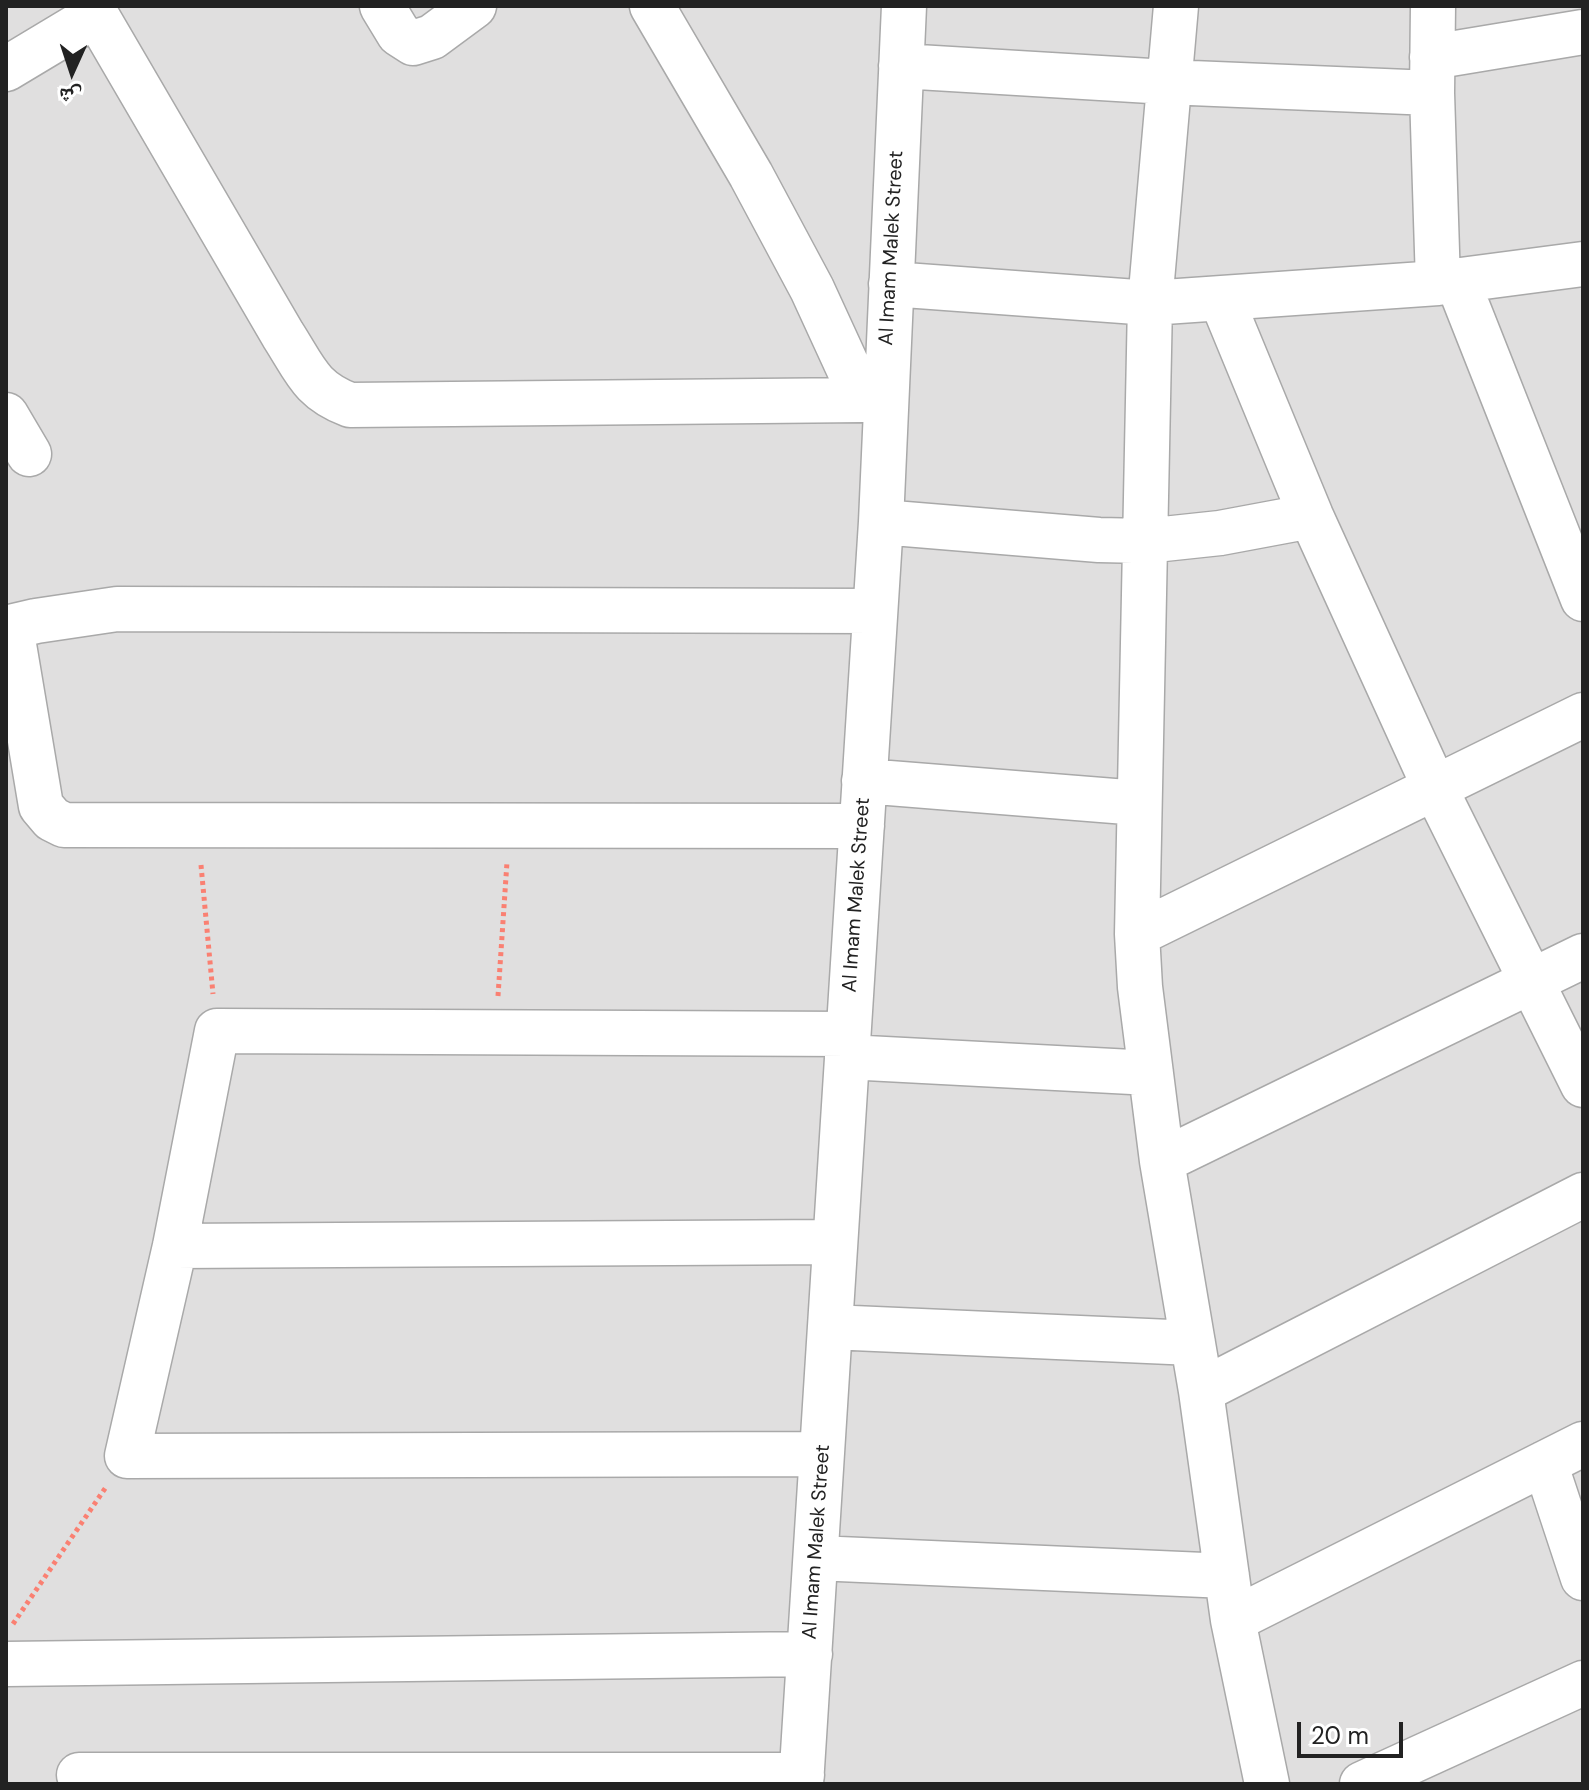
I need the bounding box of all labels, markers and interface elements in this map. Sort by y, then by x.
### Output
north arrow [32,32,112,112]
text: ش [58,81,83,112]
street label: Al Imam Malek Street [875,150,909,346]
street label: Al Imam Malek Street [838,797,876,993]
street label: Al Imam Malek Street [798,1444,836,1640]
scale bar [1301,1706,1407,1756]
text: 20 m [1311,1720,1369,1751]

